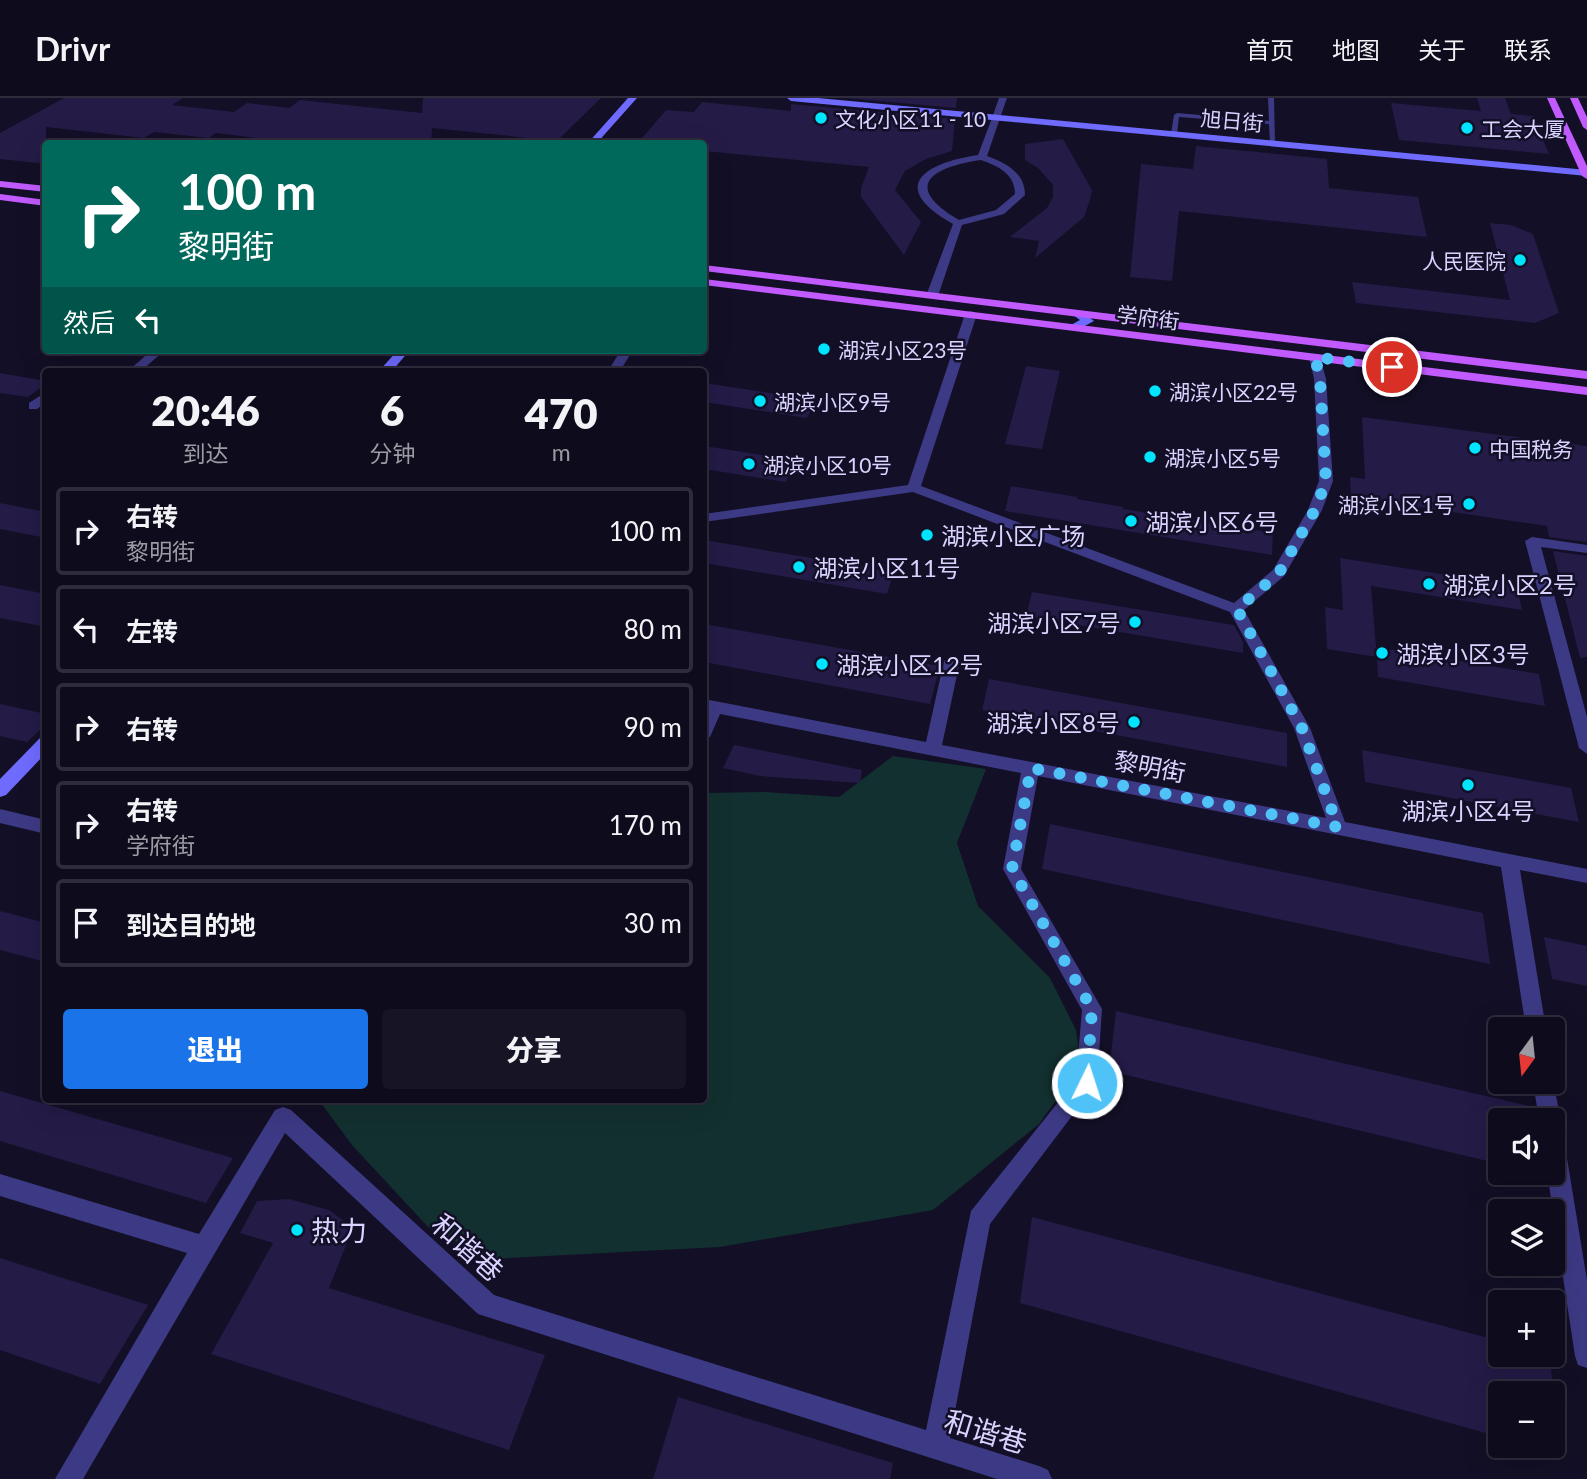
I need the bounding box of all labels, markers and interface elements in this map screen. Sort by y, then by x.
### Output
text: Drivr [35,28,110,68]
text: 首页 [1246,35,1294,64]
text: 地图 [1332,35,1380,64]
text: 关于 [1418,35,1466,64]
text: 联系 [1504,35,1552,64]
street label: 旭日街 [1200,105,1264,135]
place label: 文化小区11 - 10 [835,106,986,131]
marker: 文化小区11 - 10 [813,110,829,126]
place label: 工会大厦 [1481,116,1565,141]
marker: 工会大厦 [1459,120,1475,136]
text: 100 m [178,162,316,220]
icon: right [63,168,154,259]
text: 黎明街 [178,226,274,265]
place label: 人民医院 [1422,248,1506,273]
marker: 人民医院 [1512,252,1528,268]
icon: left [129,301,167,339]
street label: 学府街 [1115,301,1181,333]
text: 然后 [63,306,115,338]
place label: 湖滨小区23号 [838,337,967,362]
pin [1362,337,1422,397]
marker: 湖滨小区23号 [816,341,832,357]
icon: arrive [1373,348,1411,386]
place label: 湖滨小区22号 [1169,379,1298,404]
marker: 湖滨小区22号 [1147,383,1163,399]
text: 20:46 [151,385,260,435]
text: 6 [380,385,404,435]
text: 470 [525,388,598,438]
place label: 湖滨小区9号 [774,389,891,414]
marker: 湖滨小区9号 [752,393,768,409]
place label: 中国税务 [1489,436,1573,461]
text: m [552,438,571,466]
text: 到达 [183,439,229,467]
text: 分钟 [369,439,415,467]
marker: 中国税务 [1467,440,1483,456]
place label: 湖滨小区5号 [1164,445,1281,470]
marker: 湖滨小区5号 [1142,449,1158,465]
place label: 湖滨小区10号 [763,452,892,477]
marker: 湖滨小区10号 [741,456,757,472]
place label: 湖滨小区1号 [1338,492,1455,517]
marker: 湖滨小区1号 [1461,496,1477,512]
text: 右转 [126,500,178,532]
place label: 湖滨小区6号 [1145,507,1279,536]
icon: right [67,512,105,550]
marker: 湖滨小区6号 [1123,513,1139,529]
text: 100 m [609,515,682,547]
place label: 湖滨小区广场 [941,521,1085,550]
marker: 湖滨小区广场 [919,527,935,543]
text: 黎明街 [126,537,195,565]
place label: 湖滨小区11号 [813,553,961,582]
marker: 湖滨小区11号 [791,559,807,575]
place label: 湖滨小区2号 [1443,570,1577,599]
marker: 湖滨小区2号 [1421,576,1437,592]
place label: 湖滨小区7号 [987,608,1121,637]
icon: left [67,610,105,648]
text: 80 m [624,613,682,645]
marker: 湖滨小区7号 [1127,614,1143,630]
text: 左转 [126,615,178,647]
place label: 湖滨小区3号 [1396,639,1530,668]
marker: 湖滨小区3号 [1374,645,1390,661]
place label: 湖滨小区12号 [836,650,984,679]
marker: 湖滨小区12号 [814,656,830,672]
icon: right [67,708,105,746]
place label: 湖滨小区8号 [986,708,1120,737]
text: 90 m [624,711,682,743]
text: 右转 [126,713,178,745]
marker: 湖滨小区8号 [1126,714,1142,730]
street label: 黎明街 [1112,745,1188,787]
marker: 湖滨小区4号 [1460,777,1476,793]
text: 右转 [126,794,178,826]
place label: 湖滨小区4号 [1401,796,1535,825]
icon: right [67,806,105,844]
text: 170 m [609,809,682,841]
text: 学府街 [126,831,195,859]
icon: arrive [67,904,105,942]
text: 30 m [624,907,682,939]
text: 到达目的地 [126,909,256,941]
button: 退出 [63,1009,368,1089]
button: 分享 [382,1009,686,1089]
north arrow [1488,1017,1564,1094]
map controls [1488,1017,1565,1458]
position arrow [1050,1046,1124,1120]
button: sound [1488,1108,1565,1185]
button: layers [1488,1199,1565,1276]
street label: 和谐巷 [425,1206,511,1288]
place label: 热力 [311,1213,367,1247]
marker: 热力 [289,1222,305,1238]
button: + [1488,1290,1565,1367]
button: − [1488,1381,1565,1458]
street label: 和谐巷 [941,1402,1031,1460]

